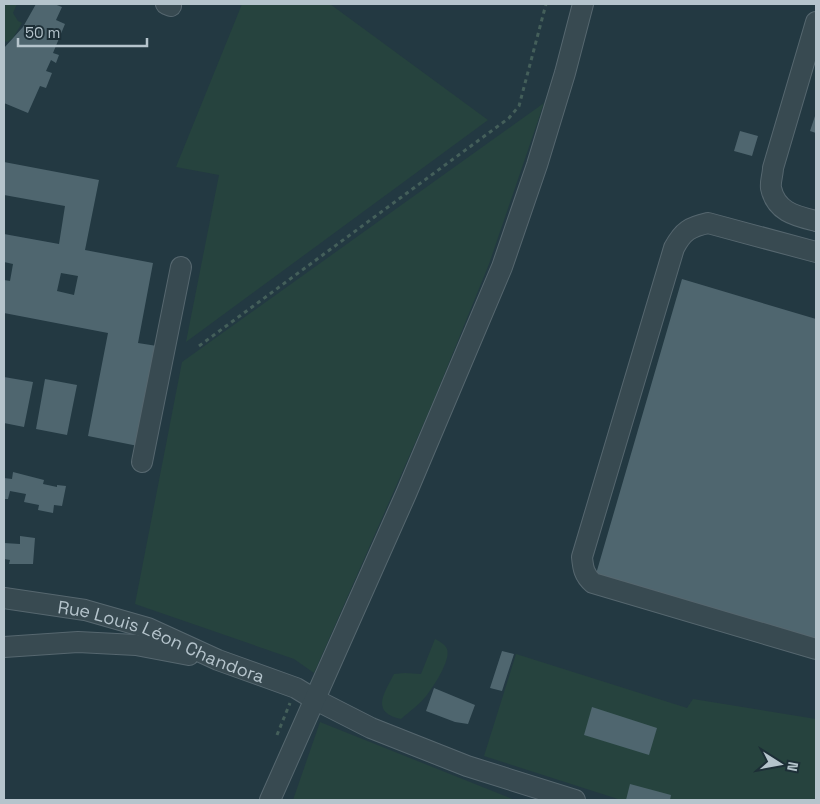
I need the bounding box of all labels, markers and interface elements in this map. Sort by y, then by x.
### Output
scale bar [18,15,146,47]
text: 50 m [25,23,60,42]
street label: Rue Louis Léon Chandora [56,595,268,687]
north arrow [755,739,805,789]
text: N [783,760,802,773]

